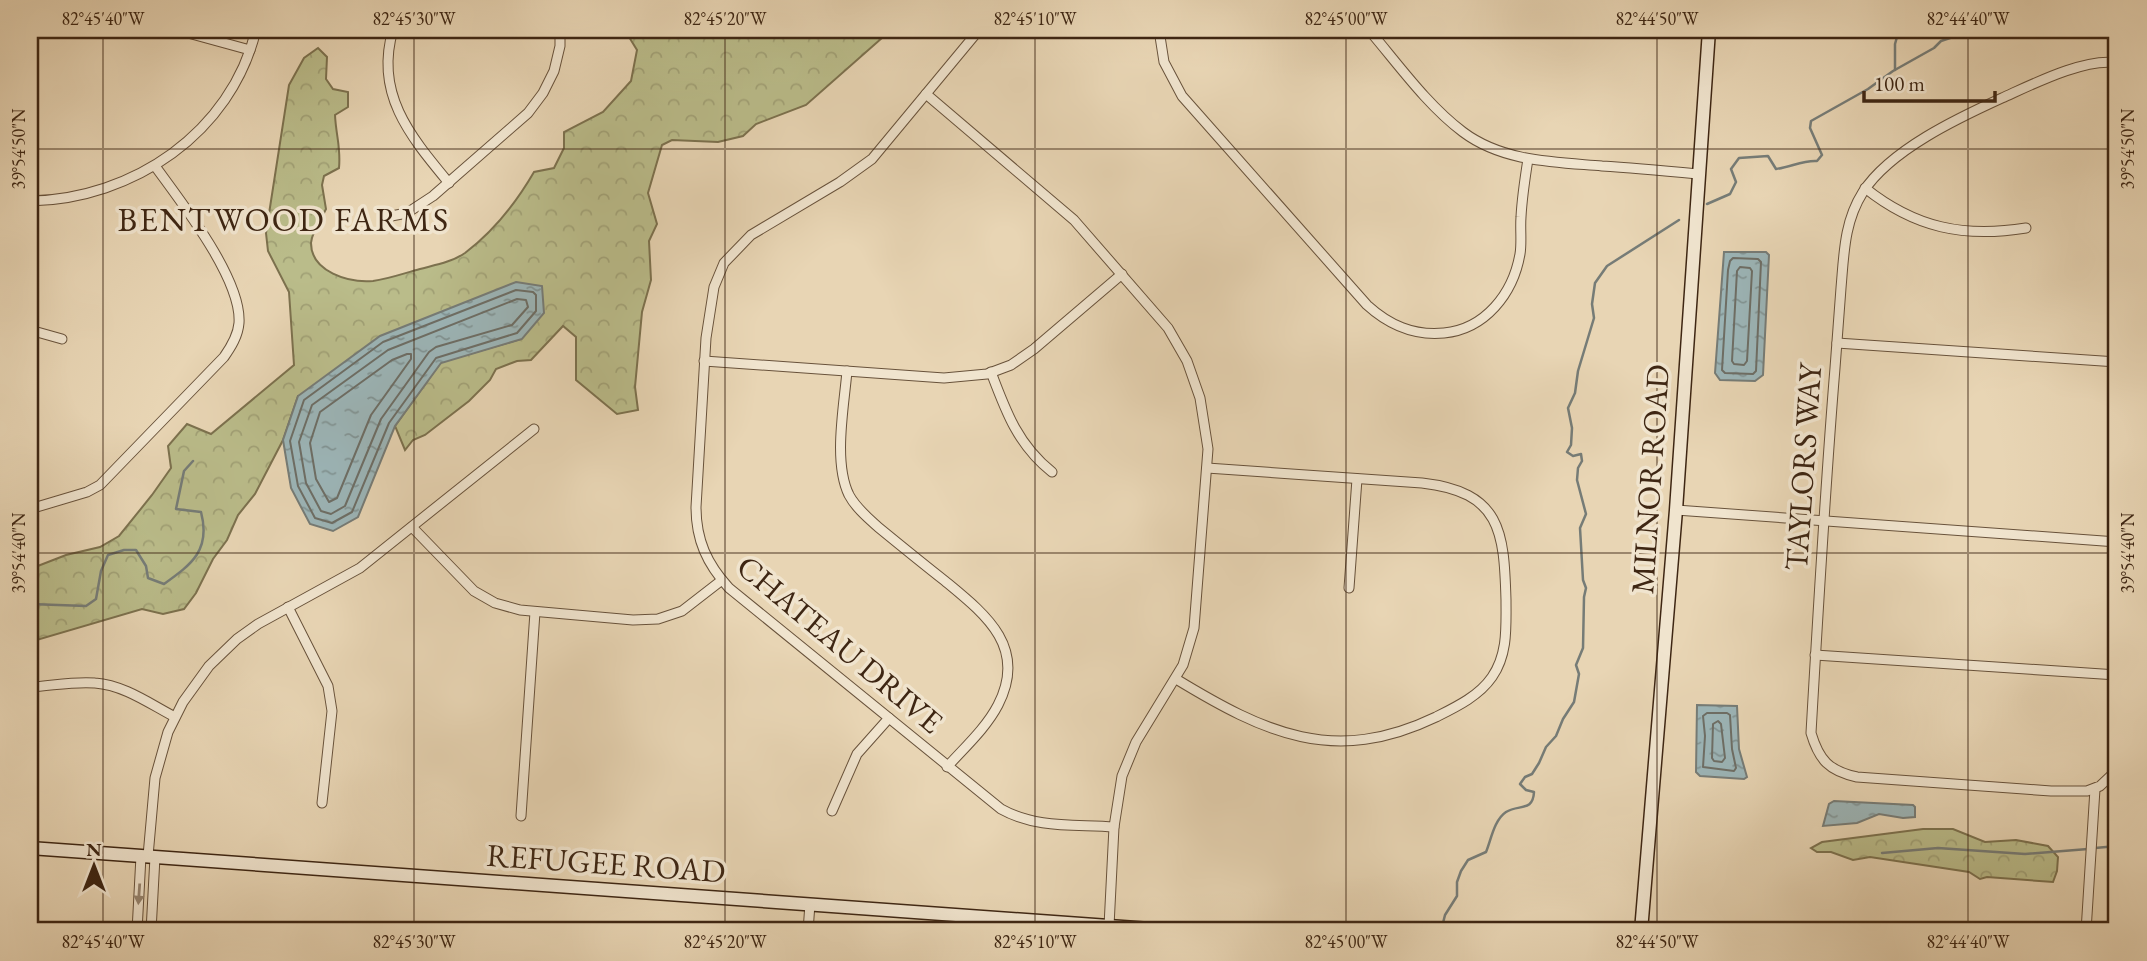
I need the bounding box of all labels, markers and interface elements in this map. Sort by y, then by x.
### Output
text: 82°45'40"W [61,7,145,30]
text: 82°45'30"W [372,7,456,30]
text: 82°45'20"W [683,7,767,30]
text: 82°45'10"W [993,7,1077,30]
text: 82°45'00"W [1304,7,1388,30]
text: 82°44'50"W [1615,7,1699,30]
text: 82°44'40"W [1926,7,2010,30]
scale bar [1864,60,1995,104]
text: 100 m [1874,70,1925,97]
text: 39°54'50"N [7,108,30,189]
text: 39°54'50"N [2116,108,2139,189]
district label: BENTWOOD FARMS [118,198,450,241]
street label: TAYLORS WAY [1775,361,1831,572]
street label: MILNOR ROAD [1621,363,1679,595]
text: 39°54'40"N [7,512,30,593]
text: 39°54'40"N [2116,512,2139,593]
street label: CHATEAU DRIVE [728,545,952,743]
north arrow [60,832,130,902]
street label: REFUGEE ROAD [485,834,727,892]
text: N [86,837,102,862]
one-way arrow [133,883,144,905]
text: 82°45'40"W [61,930,145,953]
text: 82°45'30"W [372,930,456,953]
text: 82°45'20"W [683,930,767,953]
text: 82°45'10"W [993,930,1077,953]
text: 82°45'00"W [1304,930,1388,953]
text: 82°44'50"W [1615,930,1699,953]
text: 82°44'40"W [1926,930,2010,953]

